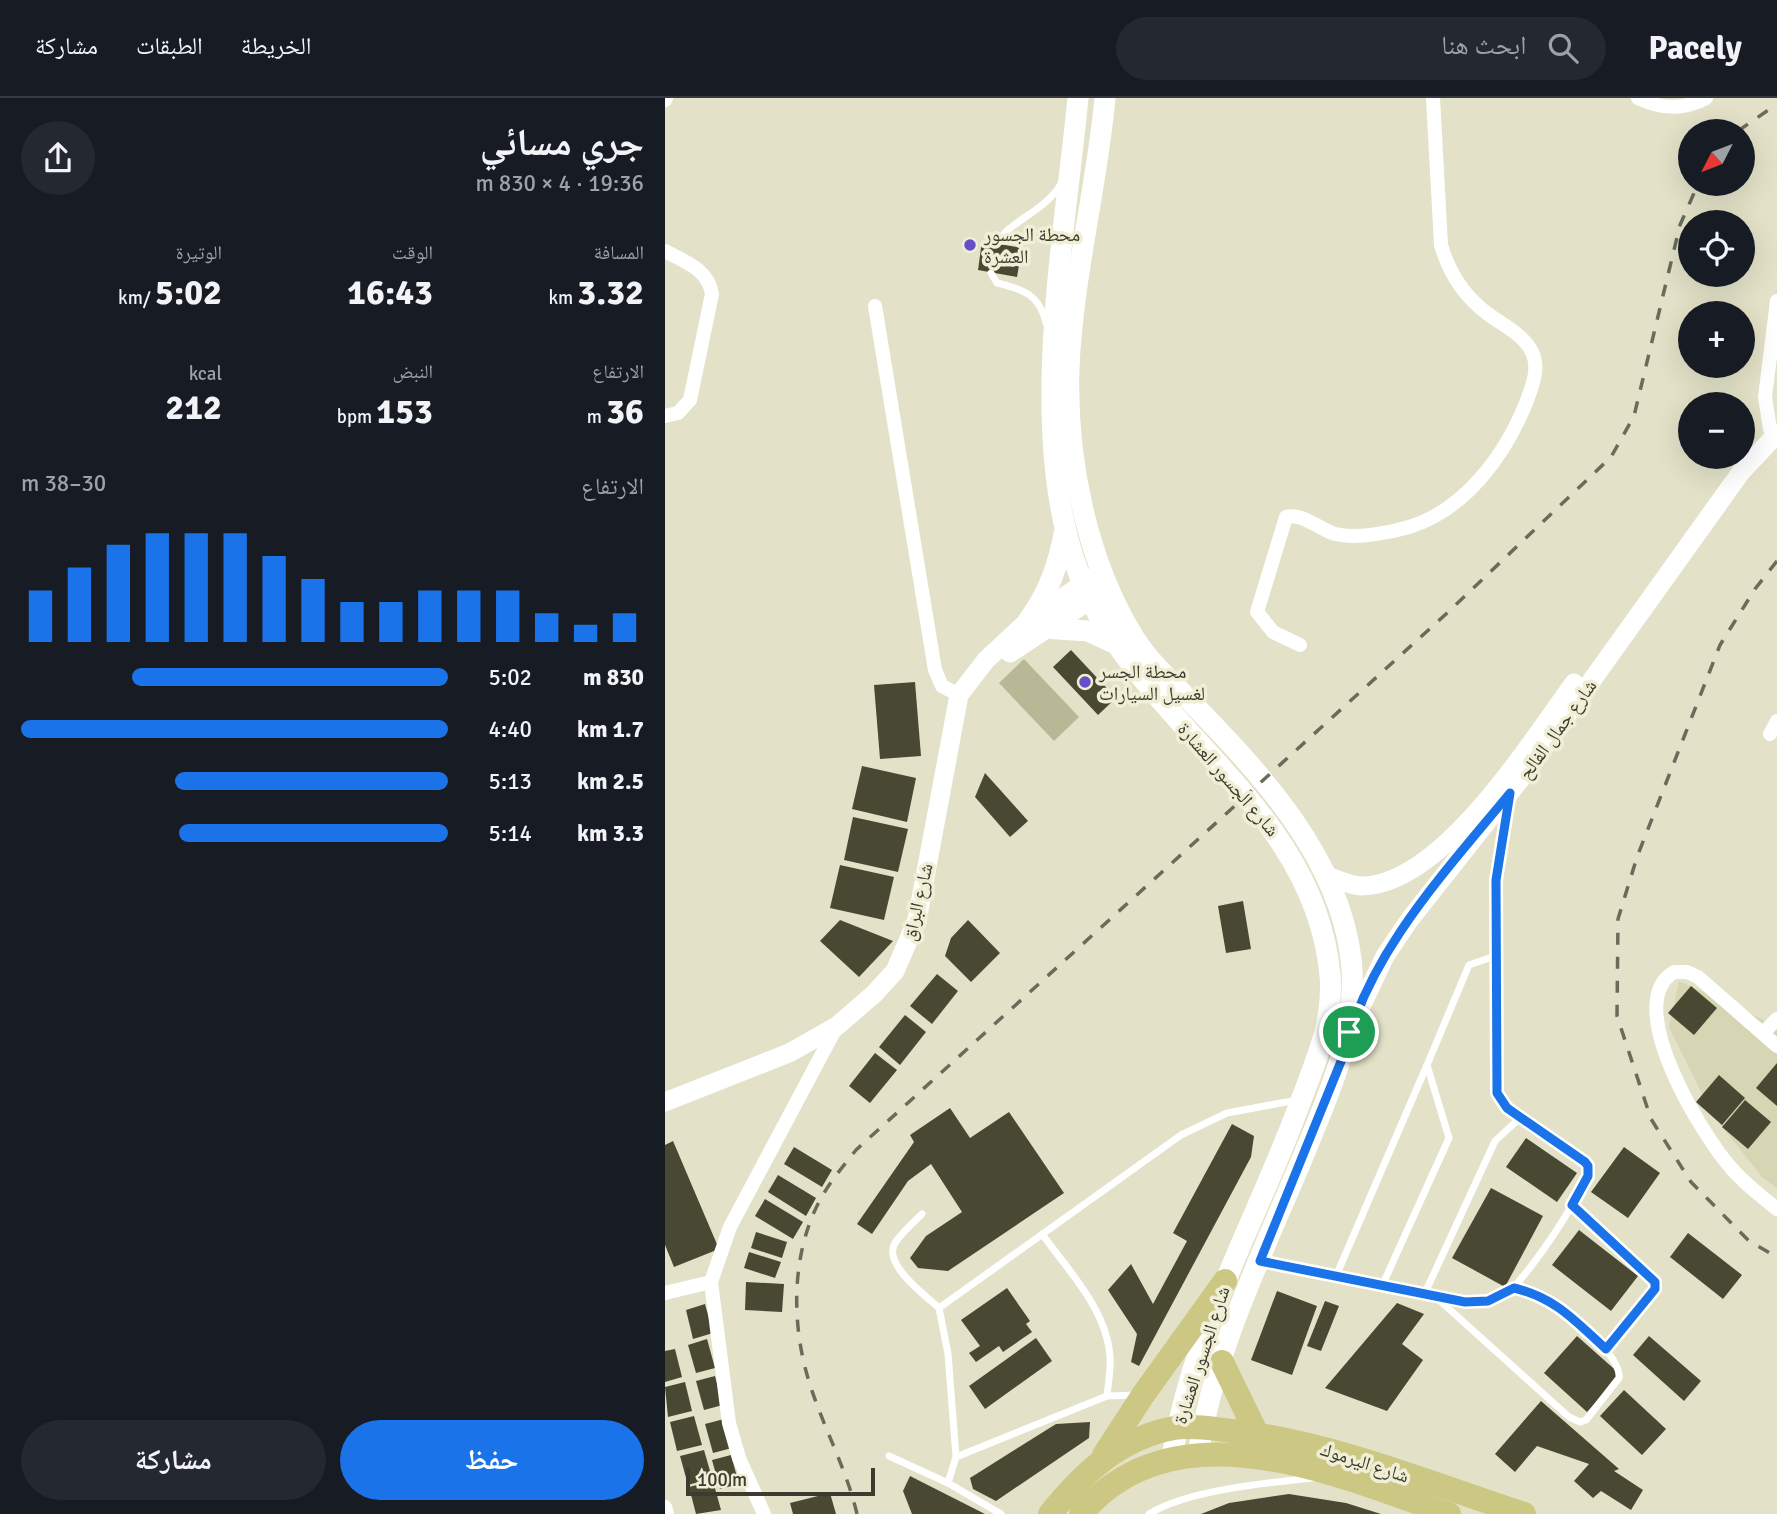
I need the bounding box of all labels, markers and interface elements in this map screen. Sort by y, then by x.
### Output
search box [1116,17,1606,80]
text: Pacely [1648,28,1742,69]
icon: search [1544,29,1582,67]
text: ابحث هنا [1441,30,1526,62]
text: مشاركة [35,31,98,61]
text: الطبقات [136,31,203,61]
text: الخريطة [241,31,311,61]
text: جري مسائي [480,119,644,166]
north arrow [1678,119,1755,196]
map controls [1678,119,1755,469]
button: share [21,121,95,195]
text: 19:36 · 4 × 830 m [475,169,644,198]
button: locate [1678,210,1755,287]
place label: محطة الجسور العشرة [983,223,1080,269]
marker: محطة الجسور العشرة [962,237,978,253]
text: الوتيرة [176,241,222,265]
text: الوقت [392,241,433,265]
text: المسافة [594,241,644,265]
text: 5:02 [155,271,222,314]
text: 16:43 [347,271,433,314]
text: 3.32 [577,271,644,314]
text: /km [118,286,155,310]
text: km [548,286,577,310]
button: + [1678,301,1755,378]
text: النبض [392,360,433,384]
text: الارتفاع [592,360,644,384]
text: kcal [189,362,222,386]
text: 212 [165,386,222,429]
text: 153 [376,390,433,433]
text: 36 [606,390,644,433]
button: − [1678,392,1755,469]
text: bpm [337,405,376,429]
text: m [587,405,606,429]
text: 30–38 m [21,469,106,498]
text: الارتفاع [581,472,644,501]
place label: محطة الجسر لغسيل السيارات [1098,660,1205,706]
text: 5:02 [489,663,532,692]
text: 830 m [583,663,644,692]
marker: محطة الجسر لغسيل السيارات [1077,674,1093,690]
street label: شارع جمال الفالح [1513,675,1602,784]
text: 4:40 [489,715,532,744]
text: 1.7 km [577,715,644,744]
street label: شارع الجسور العشارة [1172,718,1284,842]
text: 5:13 [489,767,532,796]
text: 2.5 km [577,767,644,796]
text: 5:14 [489,819,532,848]
text: 3.3 km [577,819,644,848]
street label: شارع البراق [897,861,939,943]
pin [1319,1002,1379,1062]
icon: arrive [1330,1013,1368,1051]
street label: شارع الجسور العشارة [1168,1283,1236,1427]
button: مشاركة [21,1420,326,1500]
button: حفظ [340,1420,644,1500]
street label: شارع اليرموك [1317,1437,1412,1489]
scale bar [686,1465,875,1497]
text: 100 m [697,1468,747,1492]

